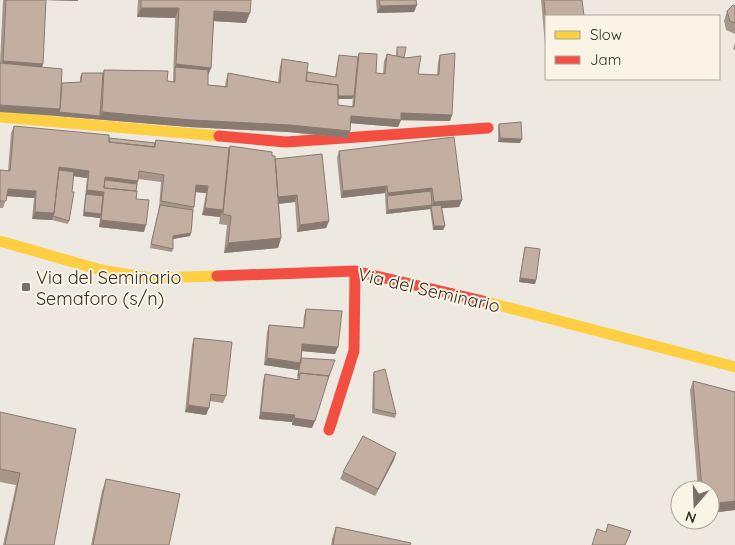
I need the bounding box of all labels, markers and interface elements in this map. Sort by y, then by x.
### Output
legend [545,15,720,80]
text: Slow [590,25,622,44]
text: Jam [590,50,621,69]
street label: Via del Seminario [356,262,502,318]
place label: Via del Seminario Semaforo (s/n) [36,266,181,310]
marker: Via del Seminario Semaforo (s/n) [20,281,32,293]
north arrow [670,480,720,530]
text: N [683,507,699,527]

